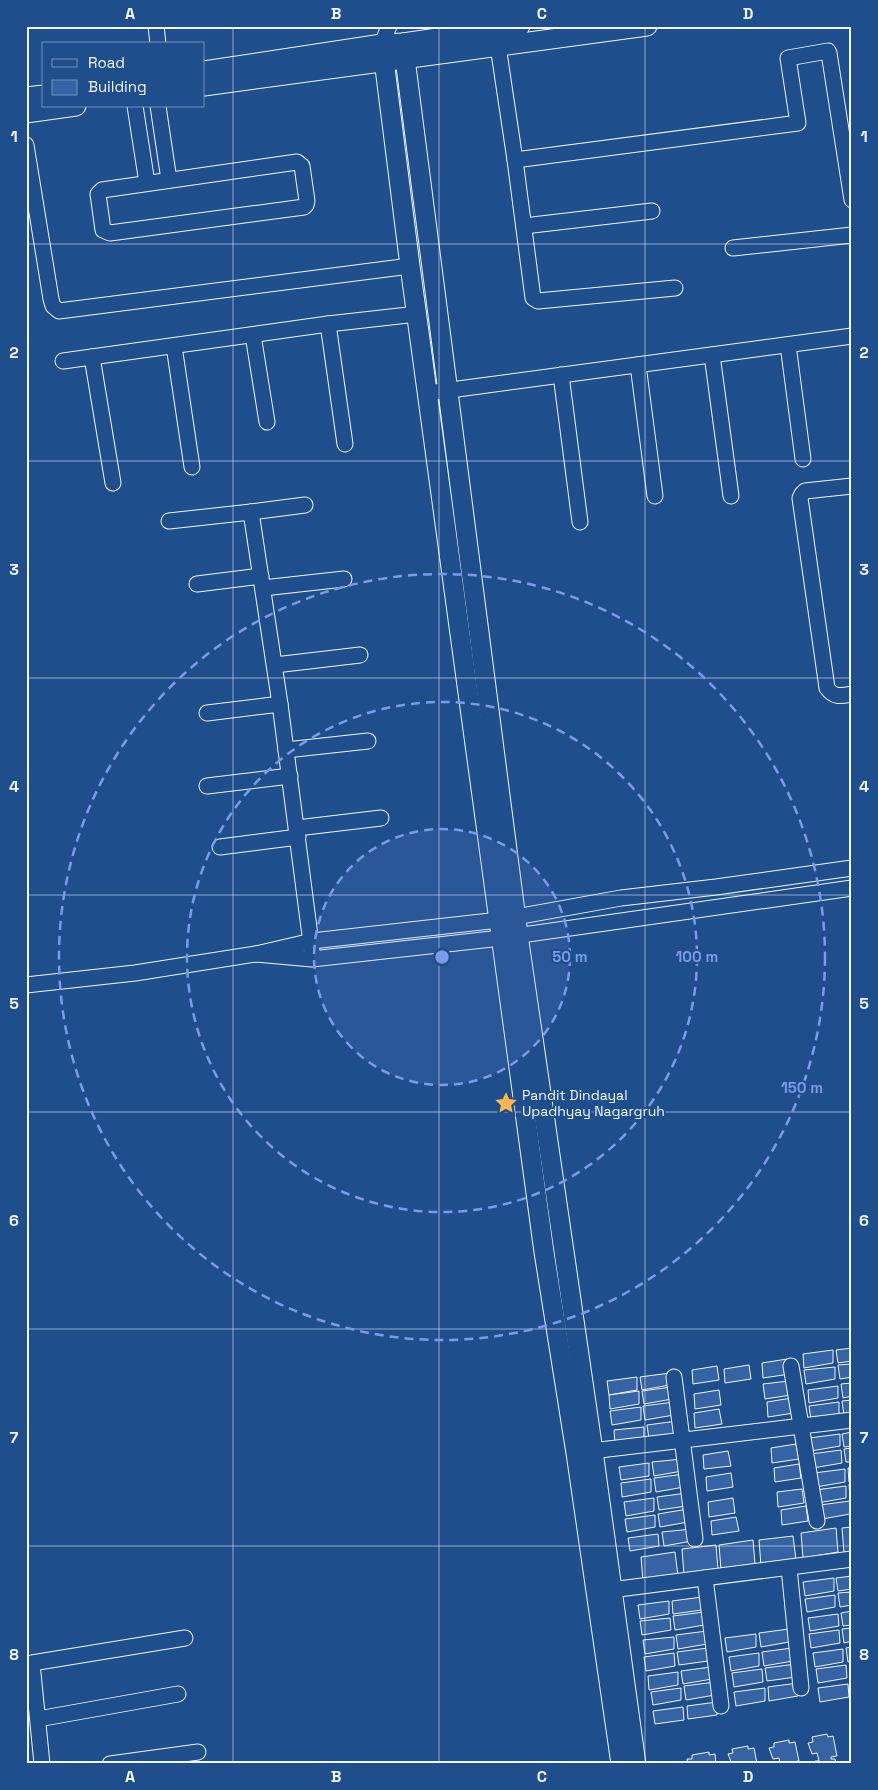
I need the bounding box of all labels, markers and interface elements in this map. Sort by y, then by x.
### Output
text: A [125,3,135,24]
text: B [331,3,341,24]
text: C [537,3,547,24]
text: D [743,3,753,24]
legend [42,42,205,108]
text: Road [88,53,125,72]
text: Building [88,77,147,96]
text: 1 [10,126,18,147]
text: 1 [860,126,868,147]
text: 2 [9,342,19,363]
text: 2 [859,342,869,363]
text: 3 [9,559,19,580]
text: 3 [859,559,869,580]
text: 4 [9,776,19,797]
text: 4 [859,776,869,797]
text: 50 m [552,947,588,966]
text: 100 m [676,947,718,966]
centre of rings [433,948,451,966]
text: 5 [9,993,19,1014]
text: 5 [859,993,869,1014]
text: 150 m [781,1078,823,1097]
place label: Pandit Dindayal Upadhyay Nagargruh [522,1086,665,1120]
place icon: Pandit Dindayal Upadhyay Nagargruh [493,1090,519,1116]
text: 6 [9,1210,19,1231]
text: 6 [859,1210,869,1231]
text: 7 [10,1427,19,1448]
text: 7 [860,1427,869,1448]
text: 8 [9,1644,19,1665]
text: 8 [859,1644,869,1665]
text: A [125,1766,135,1787]
text: B [331,1766,341,1787]
text: C [537,1766,547,1787]
text: D [743,1766,753,1787]

